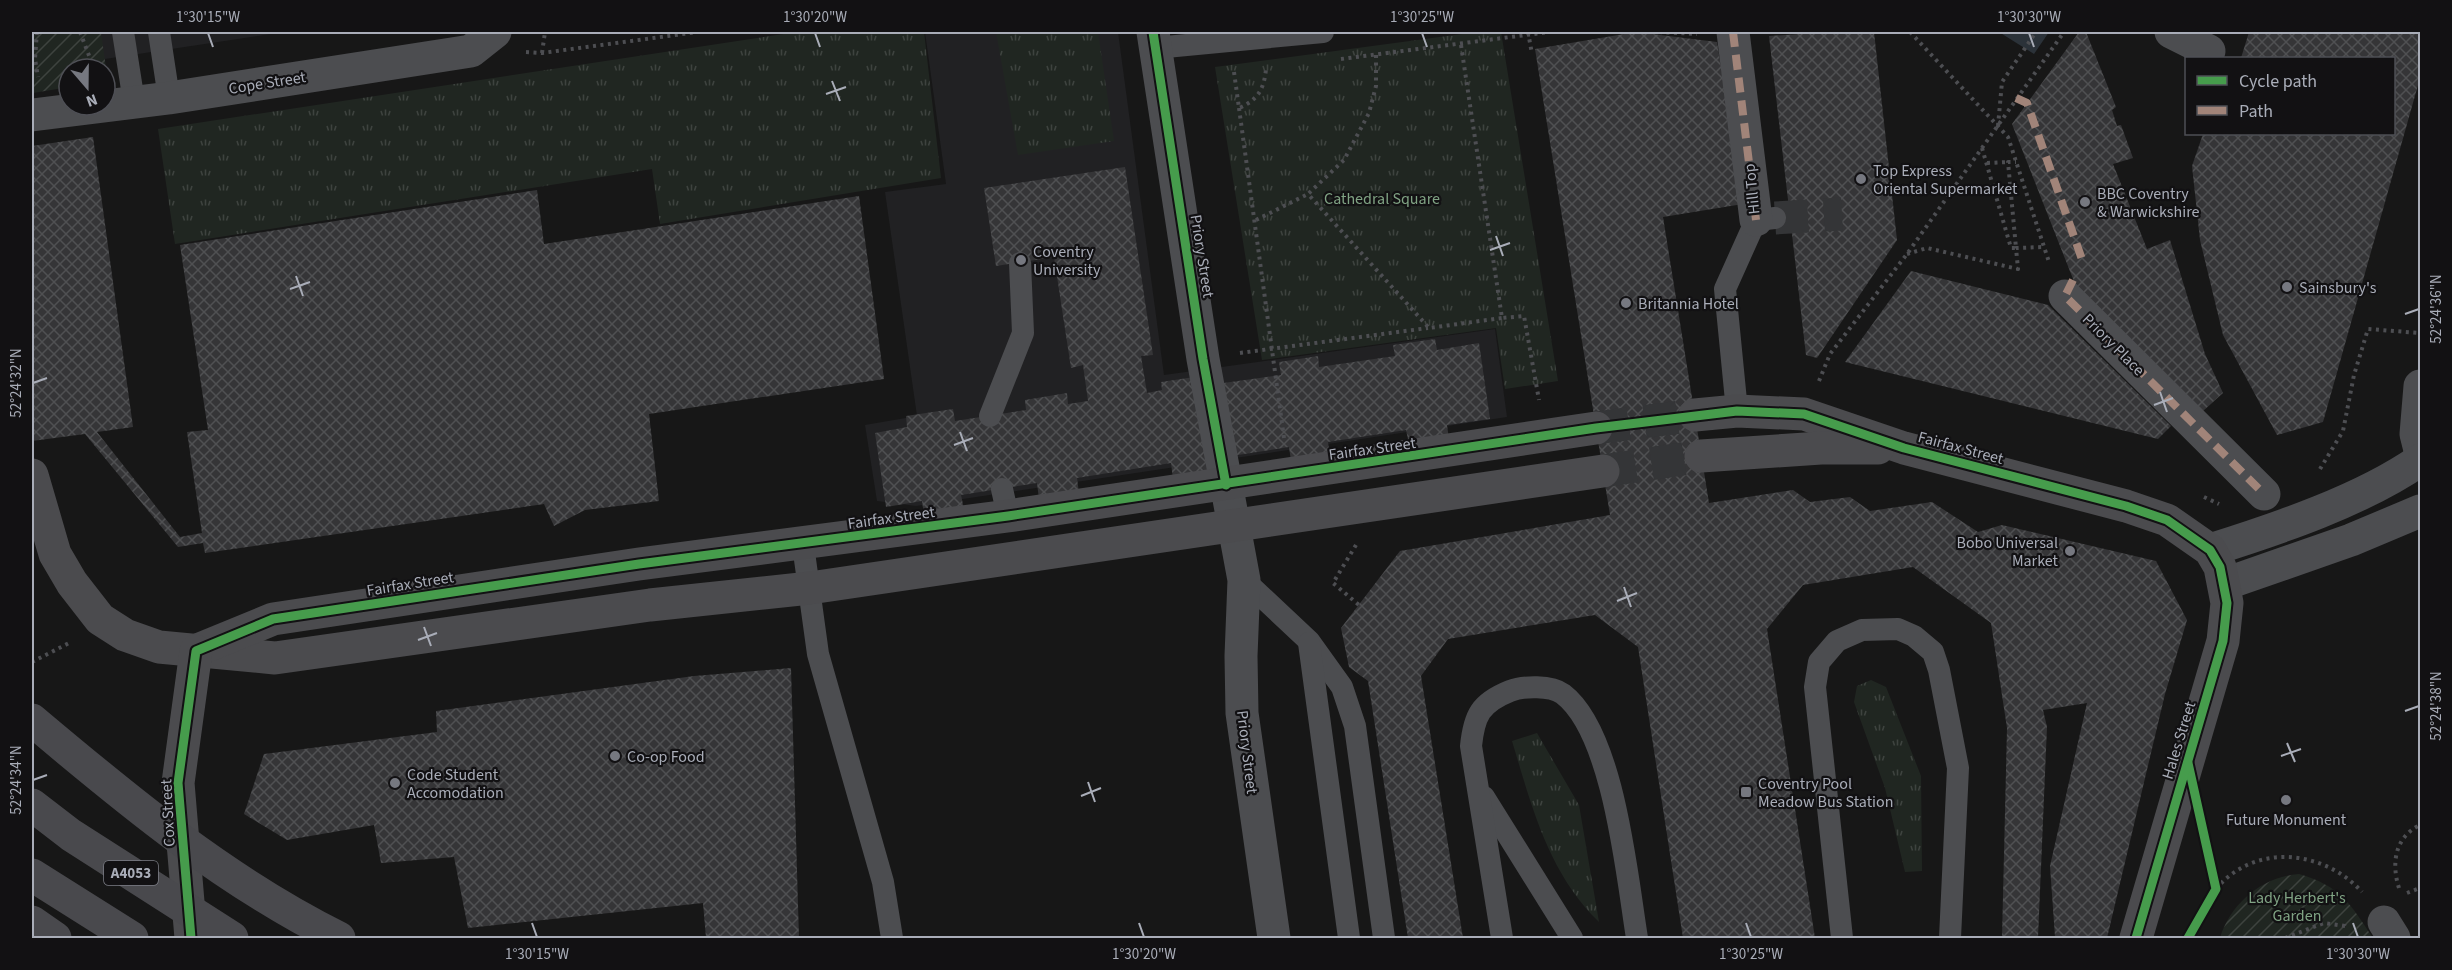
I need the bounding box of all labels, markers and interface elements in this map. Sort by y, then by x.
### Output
text: 1°30'15"W [176,7,240,28]
text: 1°30'20"W [783,7,847,28]
text: 1°30'25"W [1390,7,1454,28]
text: 1°30'30"W [1997,7,2061,28]
north arrow [57,57,117,117]
legend [2185,57,2395,135]
street label: Cope Street [227,66,308,100]
text: Cycle path [2239,69,2317,94]
text: N [83,88,101,112]
text: Path [2239,99,2273,124]
place label: Top Express Oriental Supermarket [1873,160,2018,200]
street label: Hill Top [1738,162,1766,215]
marker: Top Express Oriental Supermarket [1854,172,1868,186]
place label: BBC Coventry & Warwickshire [2097,183,2200,223]
park label: Cathedral Square [1324,188,1440,210]
marker: BBC Coventry & Warwickshire [2078,195,2092,209]
street label: Priory Street [1185,213,1220,300]
place label: Coventry University [1033,241,1101,281]
marker: Coventry University [1014,253,1028,267]
text: 52°24'36"N [2426,274,2447,344]
place label: Sainsbury's [2299,277,2377,299]
marker: Sainsbury's [2280,280,2294,294]
place label: Britannia Hotel [1638,293,1739,315]
marker: Britannia Hotel [1619,296,1633,310]
street label: Priory Place [2077,309,2149,381]
text: 52°24'32"N [6,348,27,418]
street label: Fairfax Street [1916,426,2007,470]
street label: Fairfax Street [1327,432,1418,466]
street label: Fairfax Street [846,501,937,535]
place label: Bobo Universal Market [1957,532,2059,572]
marker: Bobo Universal Market [2063,544,2077,558]
street label: Fairfax Street [365,566,456,602]
text: 52°24'38"N [2426,671,2447,741]
street label: Hales Street [2157,698,2201,782]
street label: Priory Street [1231,709,1263,796]
text: 52°24'34"N [6,745,27,815]
place label: Co-op Food [627,746,705,768]
marker: Co-op Food [608,749,622,763]
place label: Code Student Accomodation [407,764,504,804]
place label: Coventry Pool Meadow Bus Station [1758,773,1893,813]
marker: Code Student Accomodation [388,776,402,790]
street label: Cox Street [155,778,181,847]
marker: Coventry Pool Meadow Bus Station [1739,785,1753,799]
marker: Future Monument [2279,793,2293,807]
place label: Future Monument [2226,809,2347,831]
road number: A4053 [104,861,158,885]
park label: Lady Herbert's Garden [2248,887,2346,927]
text: 1°30'15"W [505,944,569,965]
text: 1°30'20"W [1112,944,1176,965]
text: 1°30'25"W [1719,944,1783,965]
text: 1°30'30"W [2326,944,2390,965]

